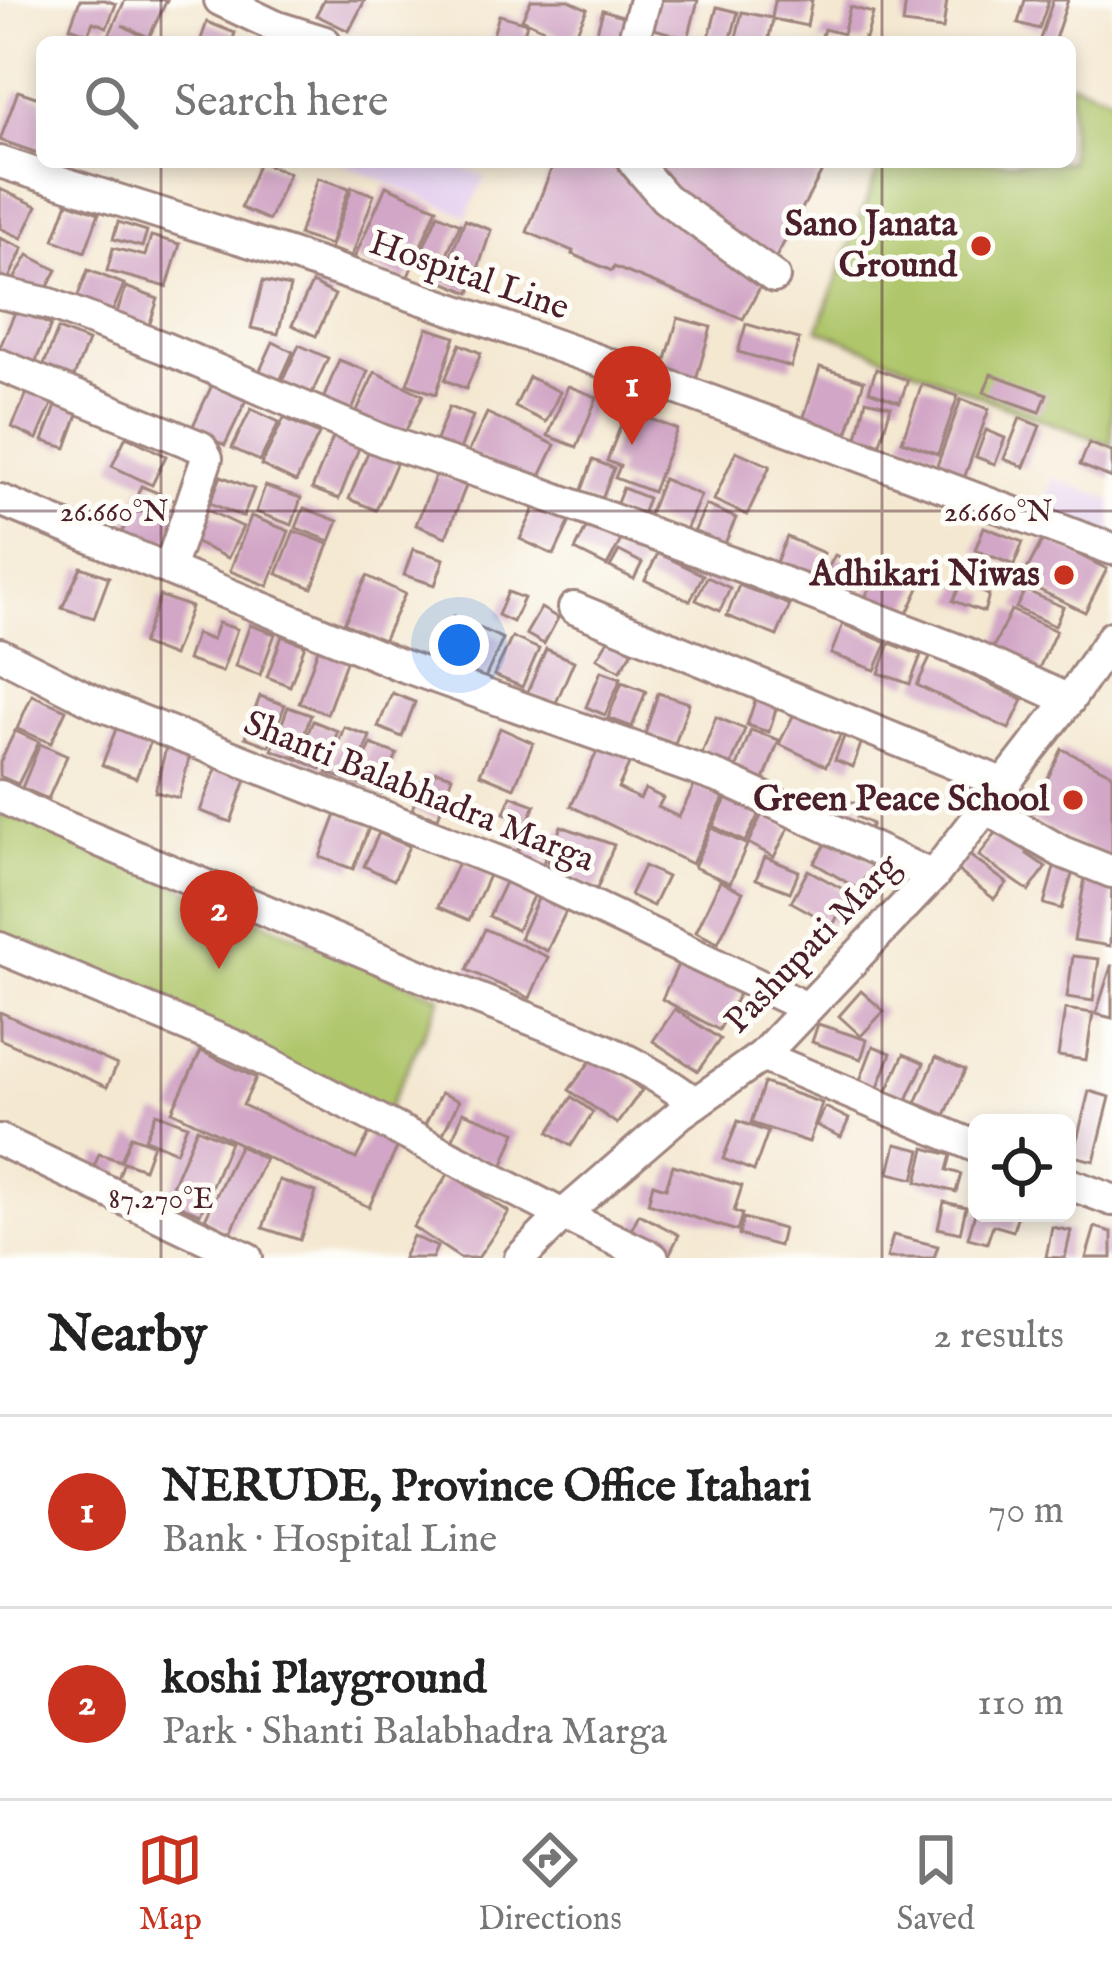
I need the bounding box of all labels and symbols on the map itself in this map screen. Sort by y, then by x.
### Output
place label: Sano Janata Ground [785,202,958,289]
street label: Hospital Line [363,220,575,332]
marker: Sano Janata Ground [968,233,994,259]
pin: 1 [593,346,671,445]
text: 26.660°N [60,494,168,532]
text: 26.660°N [944,494,1052,532]
place label: Adhikari Niwas [808,552,1040,598]
marker: Adhikari Niwas [1051,562,1077,588]
your location [429,615,489,675]
street label: Shanti Balabhadra Marga [237,701,602,884]
place label: Green Peace School [753,777,1050,823]
marker: Green Peace School [1060,787,1086,813]
street label: Pashupati Marg [715,844,911,1044]
pin: 2 [180,870,258,969]
text: 87.270°E [108,1181,214,1219]

